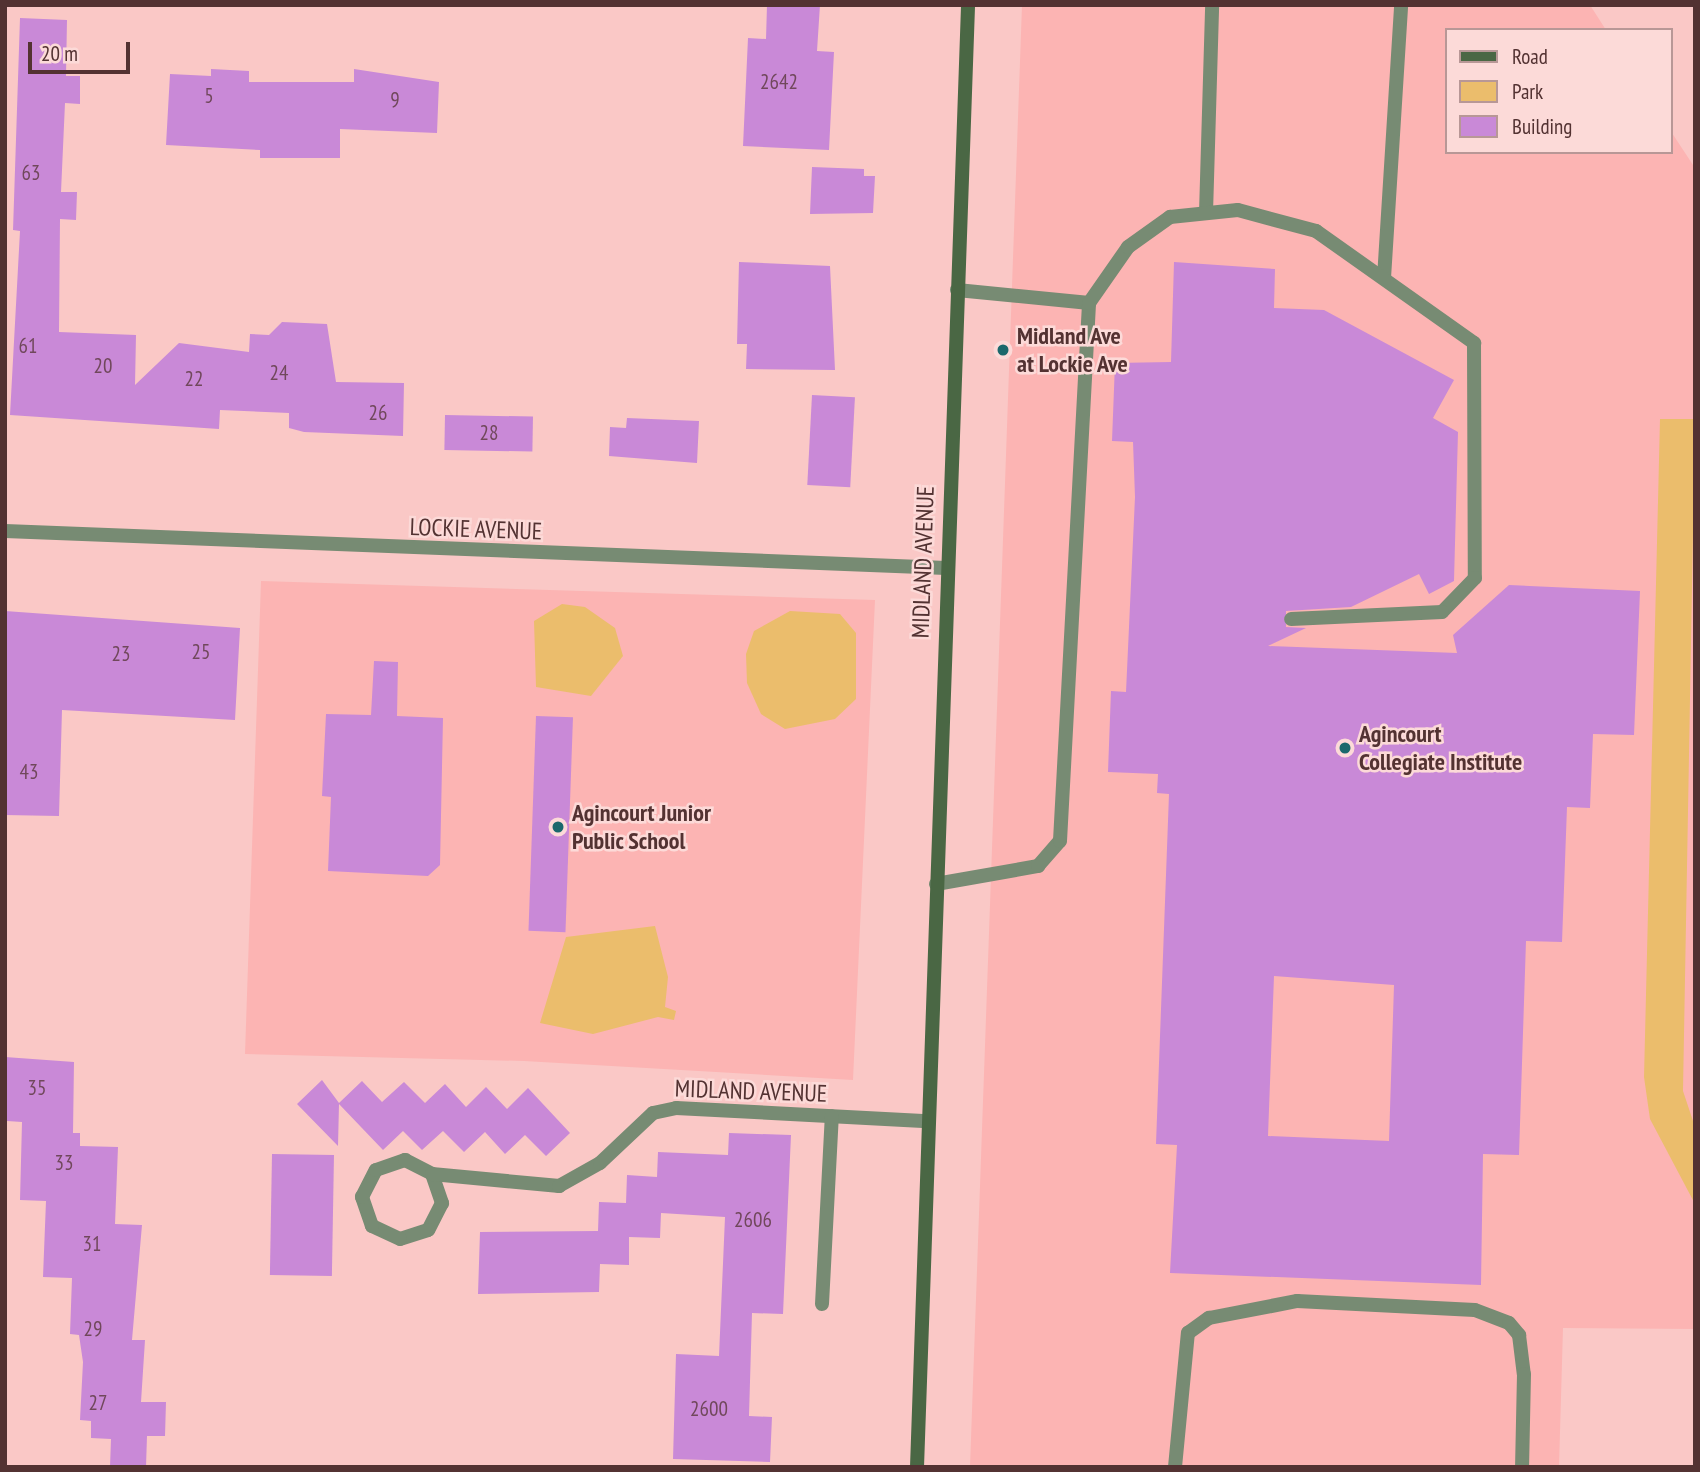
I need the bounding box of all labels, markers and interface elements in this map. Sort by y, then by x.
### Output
scale bar [32,28,133,72]
legend [1444,28,1672,154]
text: 20 m [41,40,78,67]
text: Road [1512,43,1548,70]
house number: 2642 [760,69,798,95]
text: Park [1512,78,1543,105]
house number: 5 [204,83,214,109]
house number: 9 [390,87,400,113]
text: Building [1512,113,1572,140]
house number: 63 [22,160,40,186]
place label: Midland Ave at Lockie Ave [1017,322,1129,378]
house number: 61 [19,333,37,359]
marker: Midland Ave at Lockie Ave [995,342,1011,358]
house number: 20 [94,353,112,379]
house number: 24 [270,360,288,386]
house number: 22 [185,366,203,392]
house number: 26 [369,400,387,426]
house number: 28 [480,420,498,446]
street label: MIDLAND AVENUE [906,485,940,639]
street label: LOCKIE AVENUE [409,512,543,546]
house number: 25 [192,639,210,665]
house number: 23 [112,641,130,667]
place label: Agincourt Collegiate Institute [1359,720,1522,776]
marker: Agincourt Collegiate Institute [1337,740,1353,756]
house number: 43 [20,759,38,785]
place label: Agincourt Junior Public School [572,799,711,855]
marker: Agincourt Junior Public School [550,819,566,835]
street label: MIDLAND AVENUE [674,1074,828,1108]
house number: 35 [28,1075,46,1101]
house number: 33 [55,1150,73,1176]
house number: 2606 [734,1207,772,1233]
house number: 31 [83,1231,101,1257]
house number: 29 [84,1316,102,1342]
house number: 27 [89,1390,107,1416]
house number: 2600 [690,1396,728,1422]

